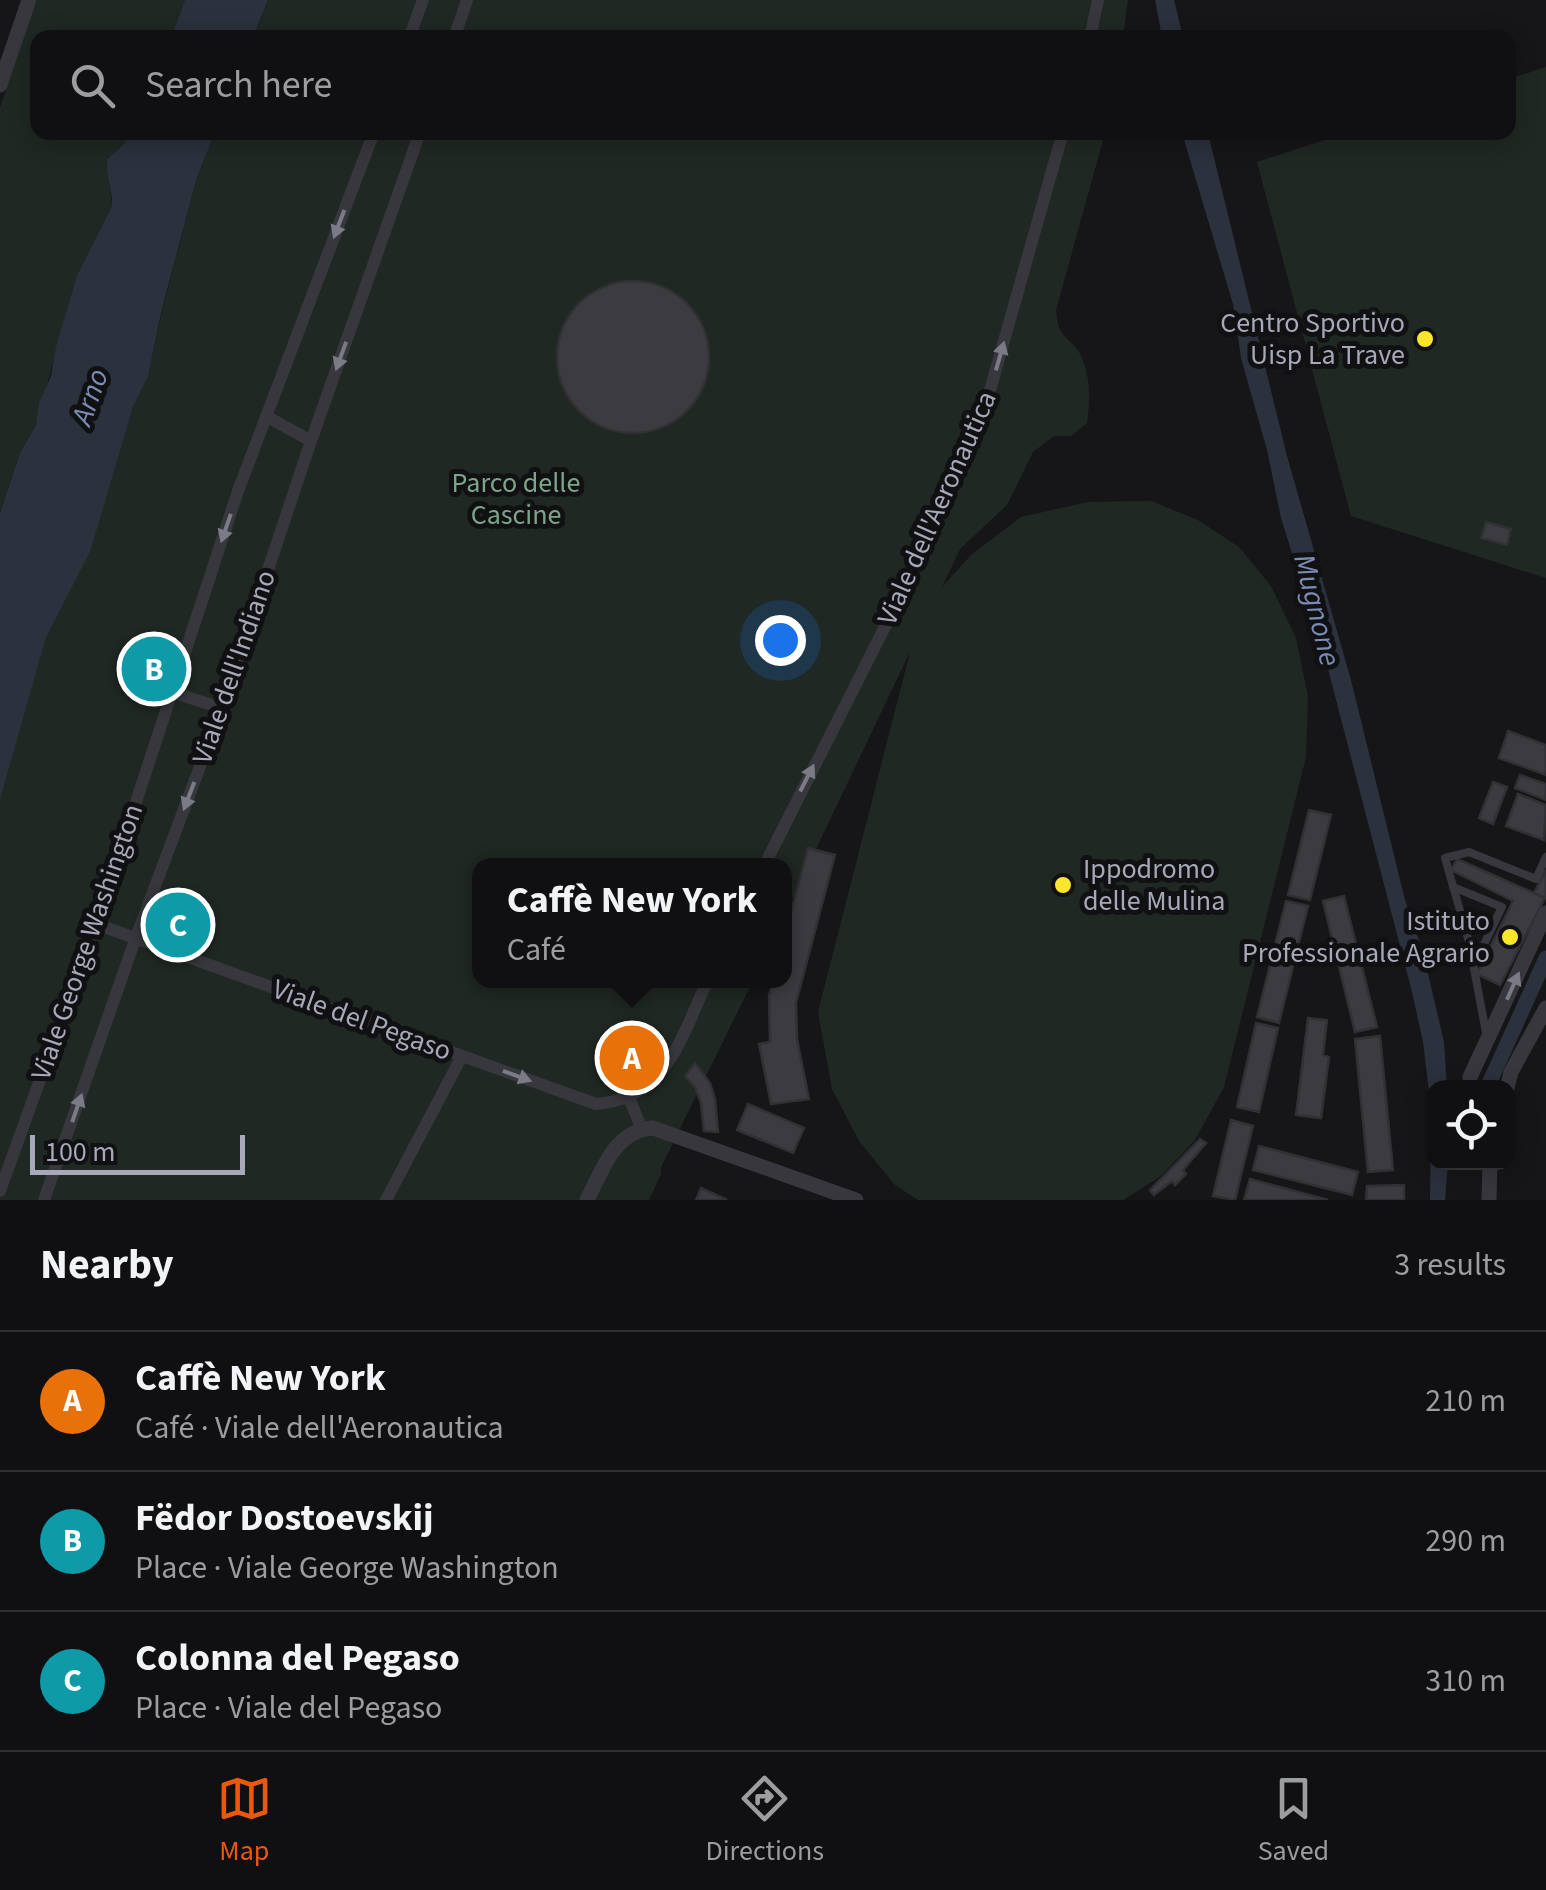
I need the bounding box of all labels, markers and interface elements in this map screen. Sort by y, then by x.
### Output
search box [30,30,1516,140]
icon: search [65,58,120,113]
text: Search here [145,58,332,112]
one-way arrow [331,209,346,239]
place label: Centro Sportivo Uisp La Trave [1220,303,1405,375]
marker: Centro Sportivo Uisp La Trave [1414,328,1436,350]
one-way arrow [993,340,1008,371]
one-way arrow [332,342,347,372]
water label: Arno [60,363,120,433]
street label: Viale dell'Aeronautica [867,385,1007,631]
park label: Parco delle Cascine [452,463,580,535]
one-way arrow [217,513,232,543]
water label: Mugnone [1282,549,1352,671]
street label: Viale dell'Indiano [182,565,286,769]
your location [755,615,806,666]
pin: B [122,632,186,706]
one-way arrow [798,764,815,793]
one-way arrow [181,781,196,811]
street label: Viale George Washington [21,799,153,1085]
place label: Ippodromo delle Mulina [1083,849,1225,921]
popup [472,858,792,988]
text: Caffè New York [507,873,757,927]
marker: Ippodromo delle Mulina [1052,874,1074,896]
pin: C [146,888,210,962]
place label: Istituto Professionale Agrario [1242,901,1490,973]
marker: Istituto Professionale Agrario [1499,926,1521,948]
text: Café [507,927,566,973]
street label: Viale del Pegaso [267,969,457,1071]
one-way arrow [1505,971,1521,1001]
pin: A [600,1020,664,1096]
one-way arrow [502,1069,532,1084]
map controls [1426,1080,1516,1170]
button: locate [1426,1080,1516,1170]
one-way arrow [70,1092,85,1122]
scale bar [30,1130,245,1174]
text: 100 m [45,1132,116,1172]
text: Nearby [40,1235,174,1295]
text: 3 results [1394,1242,1506,1288]
text: Caffè New York [135,1351,386,1405]
text: A [63,1378,82,1424]
text: 210 m [1425,1378,1506,1424]
text: Café · Viale dell'Aeronautica [135,1405,504,1451]
text: Fëdor Dostoevskij [135,1491,434,1545]
text: B [63,1518,82,1564]
text: 290 m [1425,1518,1506,1564]
text: Place · Viale George Washington [135,1545,559,1591]
text: Colonna del Pegaso [135,1631,460,1685]
text: C [63,1658,82,1704]
text: 310 m [1425,1658,1506,1704]
text: Place · Viale del Pegaso [135,1685,442,1731]
tab: Map [217,1771,272,1871]
tab: Directions [706,1771,824,1871]
tab: Saved [1258,1771,1329,1871]

